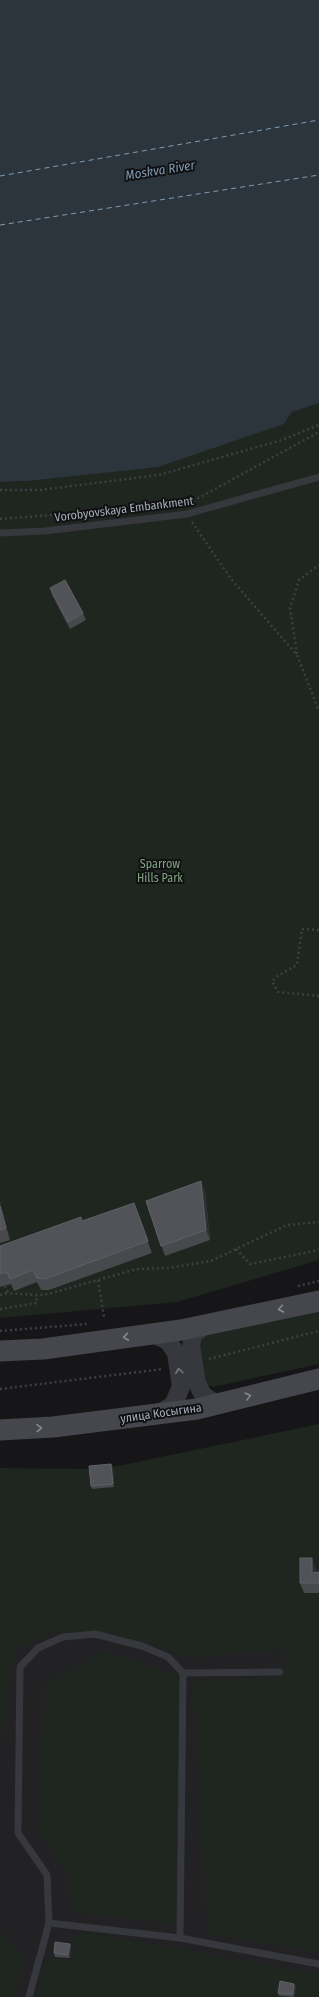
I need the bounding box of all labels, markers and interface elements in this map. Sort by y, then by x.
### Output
water label: Moskva River [124,157,196,183]
street label: Vorobyovskaya Embankment [54,494,194,524]
park label: Sparrow Hills Park [137,857,183,885]
one-way arrow [278,1305,284,1313]
one-way arrow [123,1333,129,1342]
one-way arrow [175,1368,184,1374]
one-way arrow [245,1392,252,1401]
street label: улица Косыгина [119,1400,203,1426]
one-way arrow [36,1424,42,1432]

